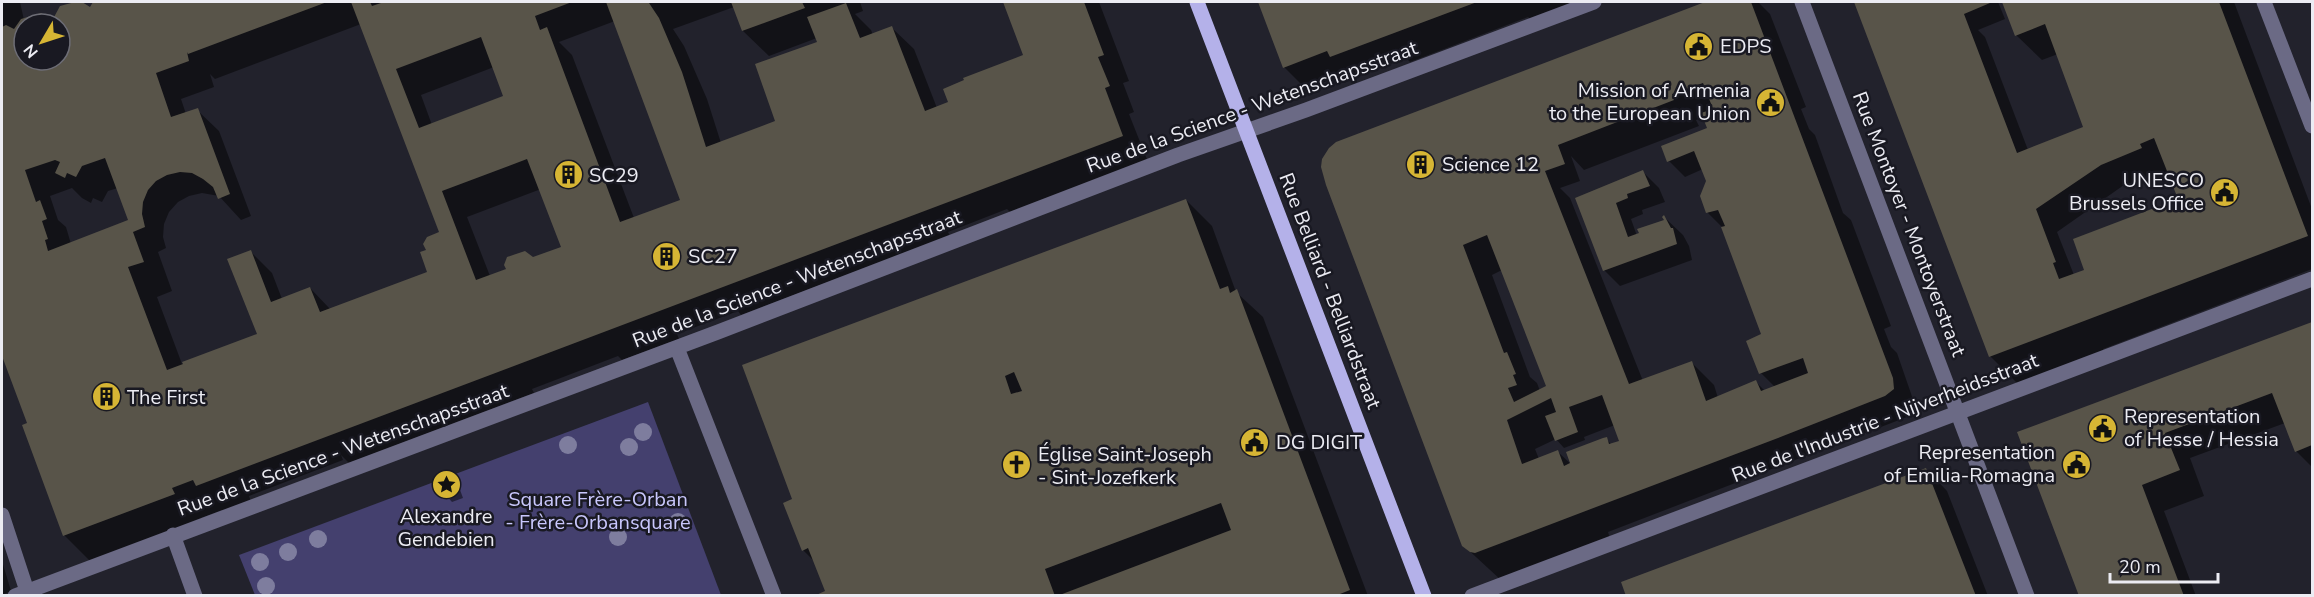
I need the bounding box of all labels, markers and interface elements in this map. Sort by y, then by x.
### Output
north arrow [12,12,72,72]
public building icon: EDPS [1683,30,1715,62]
place label: EDPS [1720,33,1771,60]
street label: Rue de la Science - Wetenschapsstraat [1083,34,1422,180]
text: N [19,39,43,62]
place label: Mission of Armenia to the European Union [1549,77,1750,127]
public building icon: Mission of Armenia to the European Union [1755,86,1787,118]
street label: Rue Montoyer - Montoyerstraat [1846,88,1972,361]
building icon: Science 12 [1405,148,1437,180]
place label: Science 12 [1442,151,1539,178]
building icon: SC29 [552,159,584,191]
place label: SC29 [589,162,639,189]
place label: UNESCO Brussels Office [2069,167,2204,217]
street label: Rue Belliard - Belliardstraat [1272,169,1388,414]
public building icon: UNESCO Brussels Office [2209,176,2241,208]
street label: Rue de la Science - Wetenschapsstraat [629,203,966,354]
building icon: SC27 [651,240,683,272]
place label: SC27 [688,243,738,270]
street label: Rue de l'Industrie - Nijverheidsstraat [1728,347,2043,489]
street label: Rue de la Science - Wetenschapsstraat [174,377,513,523]
building icon: The First [90,381,122,413]
place label: The First [127,384,206,411]
place label: Representation of Hesse / Hessia [2124,403,2279,453]
public building icon: Representation of Hesse / Hessia [2087,412,2119,444]
public building icon: DG DIGIT [1239,426,1271,458]
place label: DG DIGIT [1276,429,1362,456]
place label: Representation of Emilia-Romagna [1883,439,2055,489]
place label: Église Saint-Joseph - Sint-Jozefkerk [1038,441,1212,491]
public building icon: Representation of Emilia-Romagna [2060,448,2092,480]
church icon: Église Saint-Joseph - Sint-Jozefkerk [1001,449,1033,481]
place icon: Alexandre Gendebien [430,469,462,501]
park label: Square Frère-Orban - Frère-Orbansquare [505,486,691,536]
place label: Alexandre Gendebien [397,503,495,553]
scale bar [2110,546,2218,584]
text: 20 m [2119,555,2161,579]

